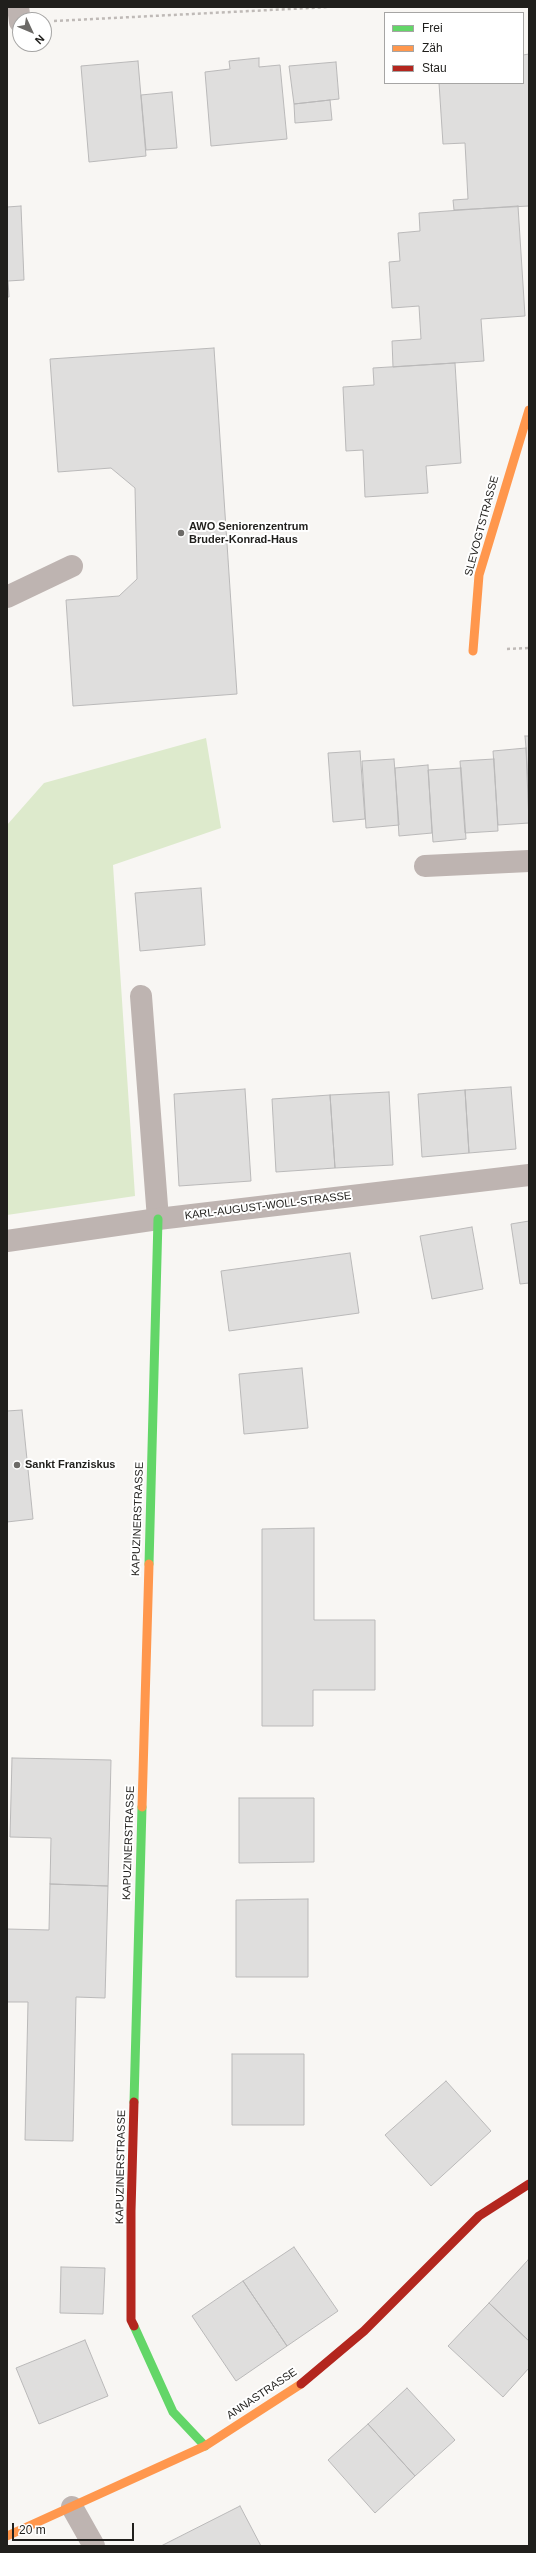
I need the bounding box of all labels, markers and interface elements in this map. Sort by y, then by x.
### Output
north arrow [12,12,52,52]
legend [384,12,524,84]
text: Frei [422,21,443,35]
text: N [33,33,47,47]
text: Zäh [422,41,443,55]
text: Stau [422,61,447,75]
street label: SLEVOGTSTRASSE [462,474,502,578]
place label: AWO Seniorenzentrum Bruder-Konrad-Haus [189,520,308,546]
marker: AWO Seniorenzentrum Bruder-Konrad-Haus [176,528,186,538]
street label: KARL-AUGUST-WOLL-STRASSE [184,1189,352,1223]
place label: Sankt Franziskus [25,1458,115,1472]
marker: Sankt Franziskus [12,1460,22,1470]
street label: KAPUZINERSTRASSE [129,1462,147,1576]
street label: KAPUZINERSTRASSE [120,1786,138,1900]
street label: KAPUZINERSTRASSE [113,2110,129,2224]
street label: ANNASTRASSE [224,2366,300,2422]
scale bar [14,2515,136,2541]
text: 20 m [19,2523,46,2537]

